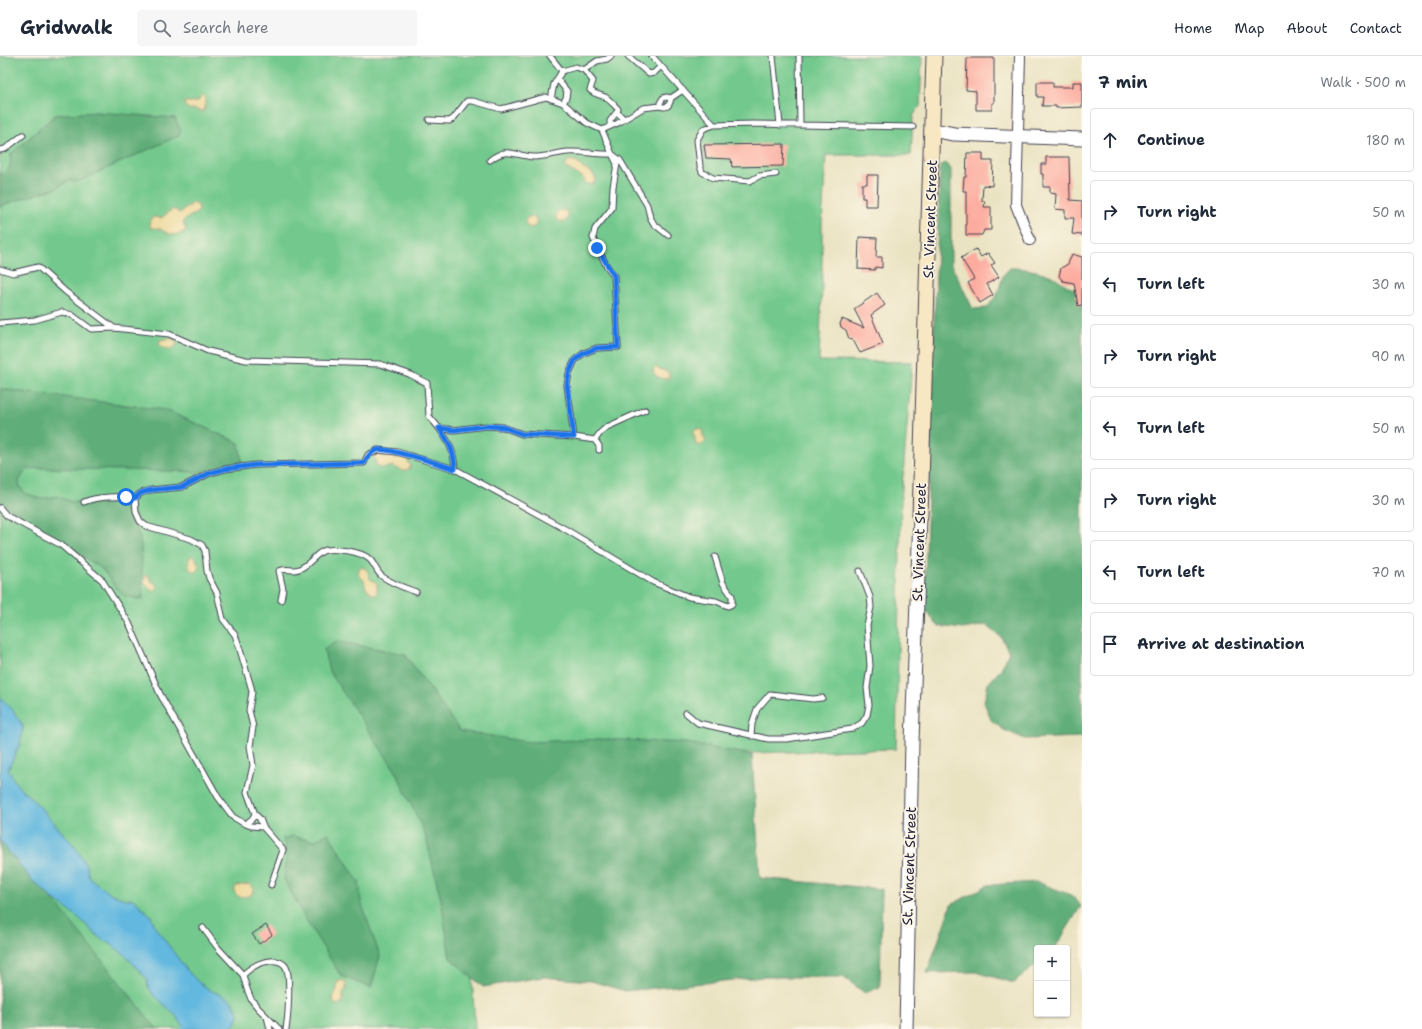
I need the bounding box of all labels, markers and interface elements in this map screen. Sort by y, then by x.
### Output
search box [137,10,417,46]
text: Gridwalk [20,15,113,40]
icon: search [151,17,173,39]
text: Search here [183,18,269,38]
text: Home [1174,19,1213,37]
text: Map [1235,19,1265,37]
text: About [1287,19,1328,37]
text: Contact [1350,19,1402,37]
text: 7 min [1098,71,1148,93]
text: Walk · 500 m [1320,74,1406,91]
icon: ahead [1099,129,1121,151]
text: Continue [1137,130,1205,150]
text: 180 m [1366,132,1405,149]
street label: St. Vincent Street [919,159,941,279]
icon: right [1099,201,1121,223]
text: Turn right [1137,202,1217,222]
text: 50 m [1372,204,1405,221]
route end [588,239,606,257]
icon: left [1099,273,1121,295]
text: Turn left [1137,274,1205,294]
text: 30 m [1371,276,1405,293]
icon: right [1099,345,1121,367]
text: Turn right [1137,346,1217,366]
text: 90 m [1371,348,1405,365]
icon: left [1099,417,1121,439]
text: Turn left [1137,418,1205,438]
text: 50 m [1372,420,1405,437]
street label: St. Vincent Street [908,482,930,602]
route start [117,488,135,506]
icon: right [1099,489,1121,511]
text: Turn right [1137,490,1217,510]
text: 30 m [1371,492,1405,509]
icon: left [1099,561,1121,583]
text: Turn left [1137,562,1205,582]
text: 70 m [1371,564,1405,581]
icon: arrive [1099,633,1121,655]
text: Arrive at destination [1137,634,1305,654]
street label: St. Vincent Street [898,806,920,926]
map controls [1034,945,1070,1017]
button: + [1034,945,1070,981]
button: − [1034,981,1070,1017]

